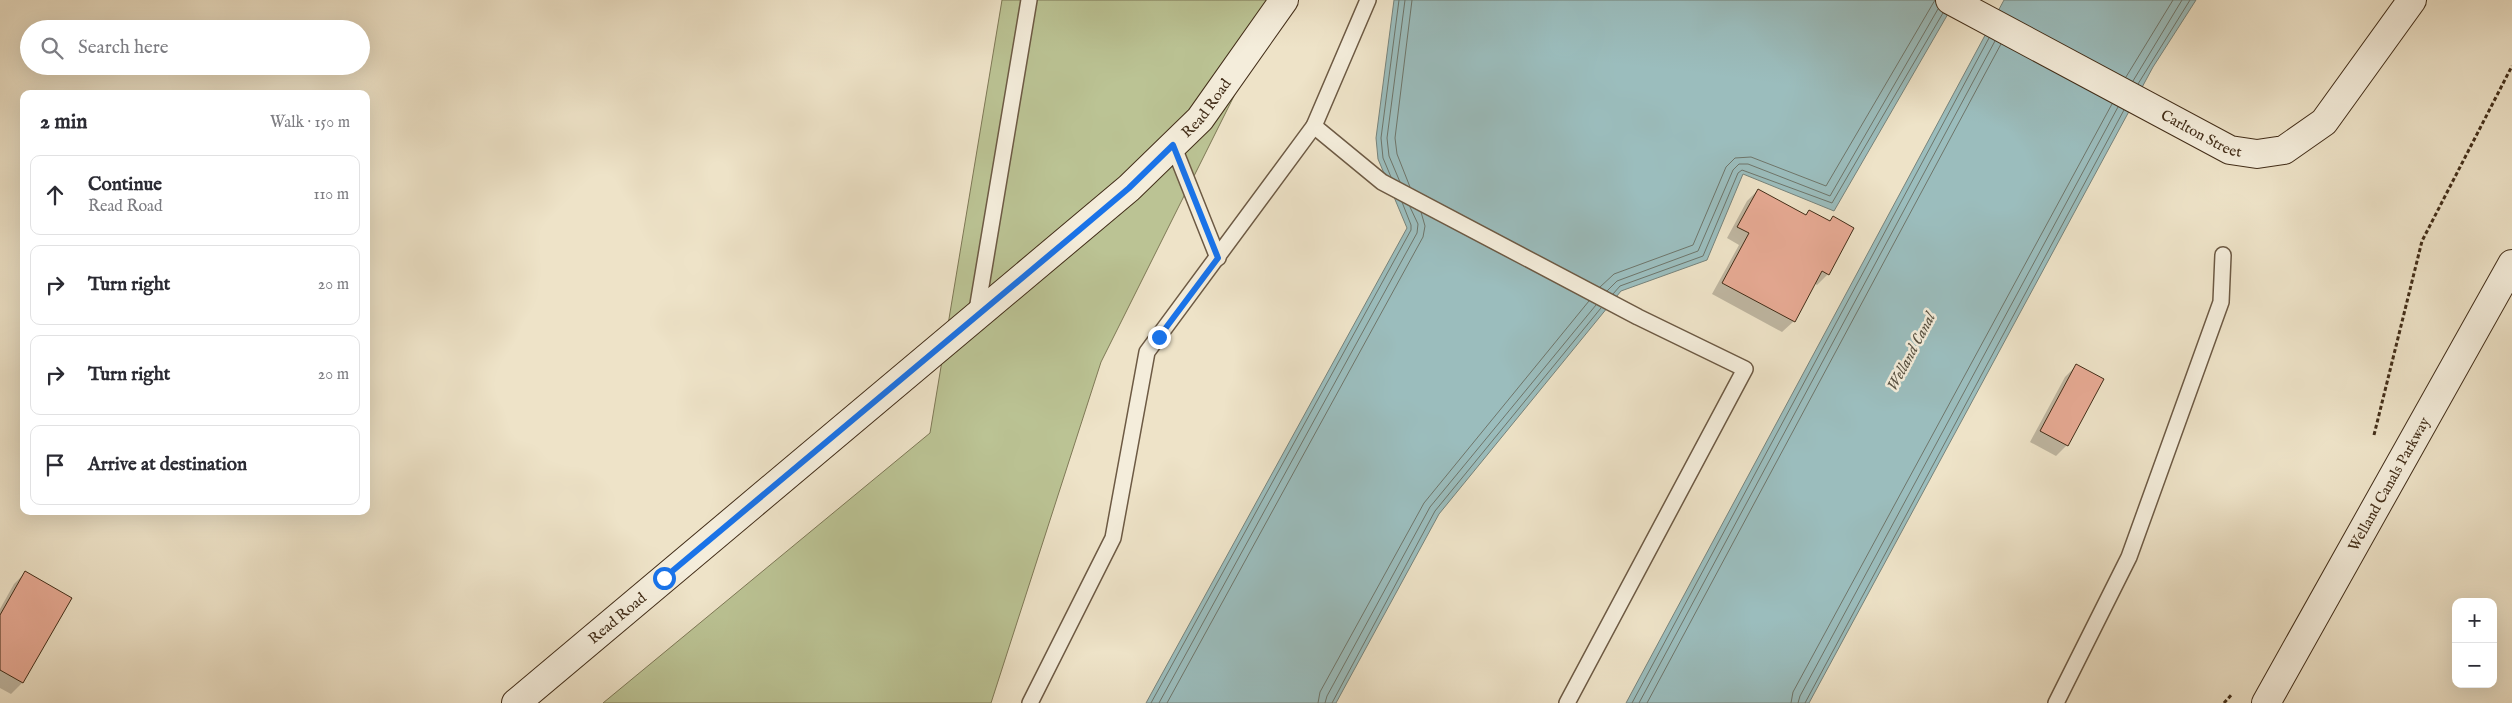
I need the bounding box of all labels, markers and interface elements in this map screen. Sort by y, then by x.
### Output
search box [20,20,370,75]
icon: search [38,34,66,62]
text: Search here [78,36,169,60]
street label: Read Road [1177,74,1236,142]
street label: Carlton Street [2158,105,2243,161]
text: 2 min [40,109,87,136]
text: Walk · 150 m [270,113,350,133]
text: Continue [88,173,162,197]
icon: ahead [41,181,69,209]
text: 110 m [313,185,349,205]
text: Read Road [88,197,163,217]
icon: right [41,271,69,299]
text: Turn right [88,273,170,297]
text: 20 m [318,275,349,295]
water label: Welland Canal [1883,308,1942,394]
route end [1148,326,1171,349]
icon: right [41,361,69,389]
text: Turn right [88,363,170,387]
text: 20 m [318,365,349,385]
street label: Welland Canals Parkway [2344,413,2434,554]
icon: arrive [41,451,69,479]
text: Arrive at destination [88,453,247,477]
route start [653,567,676,590]
street label: Read Road [584,588,651,648]
map controls [2452,598,2497,688]
button: + [2452,598,2497,643]
button: − [2452,643,2497,688]

